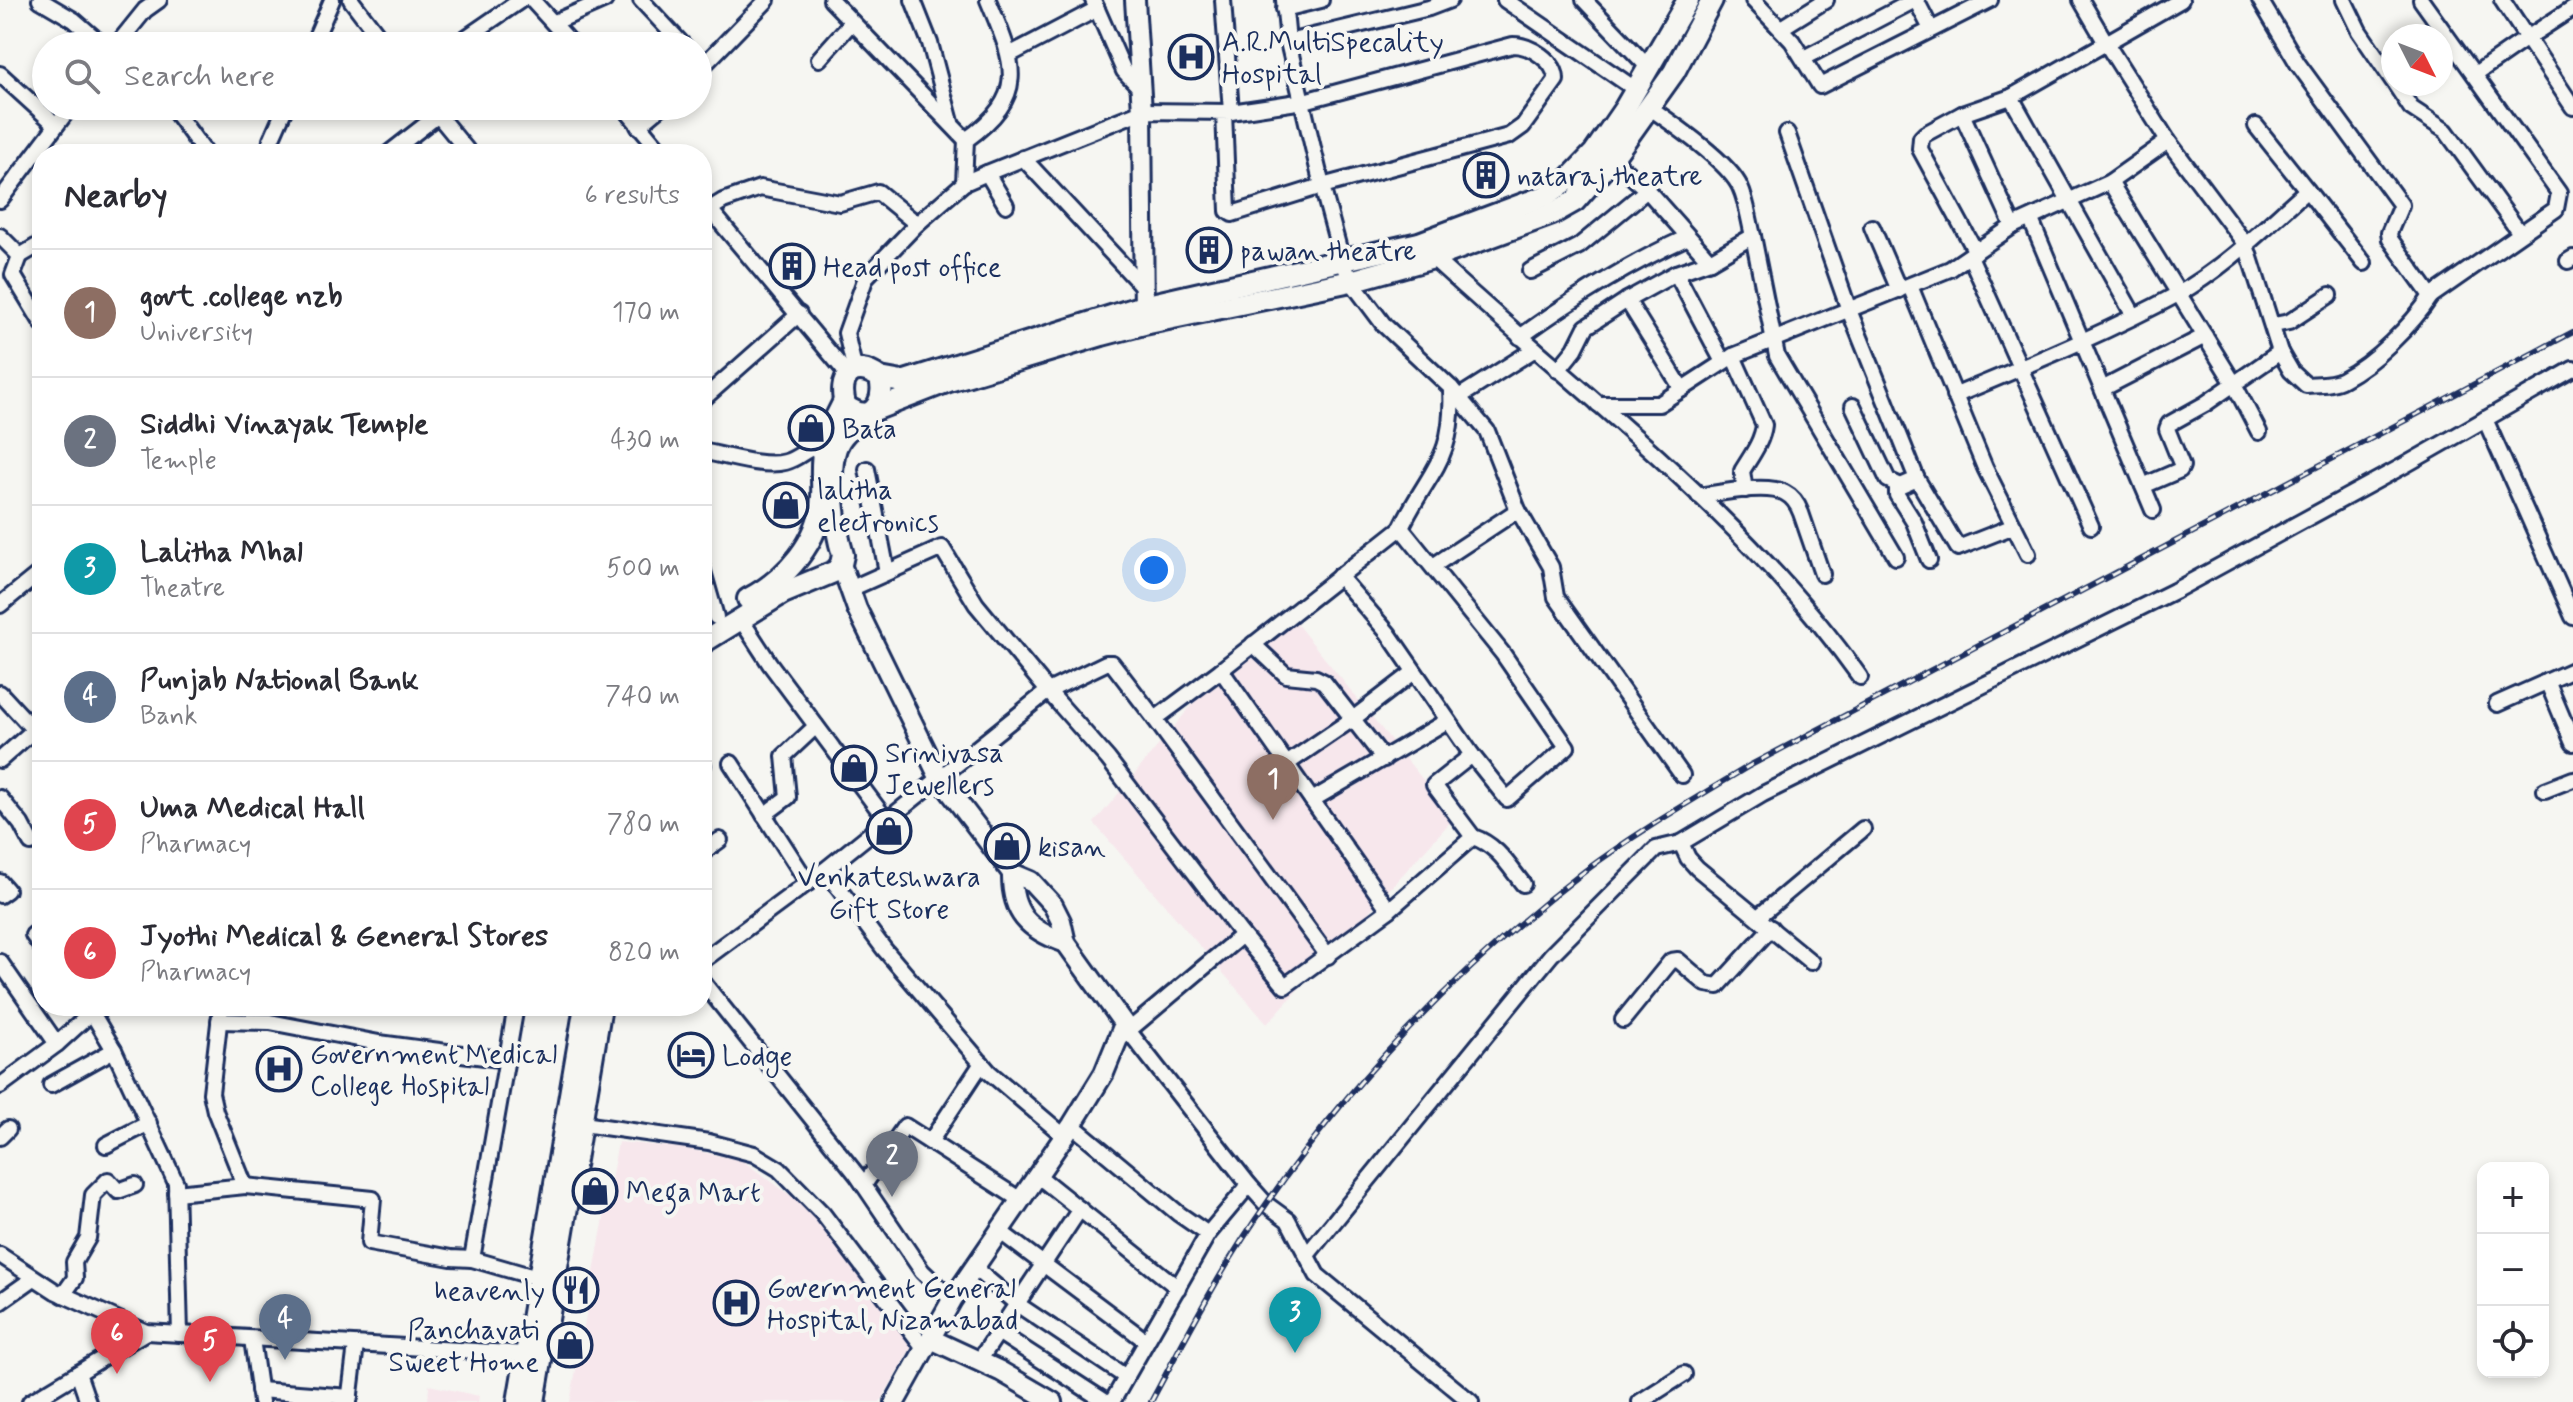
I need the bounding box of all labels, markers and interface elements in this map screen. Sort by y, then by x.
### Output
north arrow [2381,24,2453,96]
place label: A.R.MultiSpecality Hospital [1222,25,1444,94]
search box [32,32,712,120]
hospital icon: A.R.MultiSpecality Hospital [1167,33,1215,81]
icon: search [60,54,104,98]
text: Search here [124,57,275,96]
building icon: nataraj theatre [1462,151,1510,199]
place label: nataraj theatre [1517,159,1702,196]
text: Nearby [64,174,168,219]
text: 6 results [585,179,680,213]
building icon: pawan theatre [1185,226,1233,274]
place label: pawan theatre [1240,234,1416,271]
building icon: Head post office [768,242,816,290]
place label: Head post office [823,250,1002,287]
text: govt .college nzb [140,277,343,316]
text: 1 [84,296,96,330]
text: 170 m [612,296,680,330]
text: University [140,316,253,350]
shop icon: Bata [787,404,835,452]
text: Siddhi Vinayak Temple [140,405,428,444]
place label: Bata [842,412,897,449]
text: 2 [84,424,96,458]
text: 430 m [611,424,680,458]
text: Temple [140,444,217,478]
place label: lalitha electronics [817,473,939,542]
shop icon: lalitha electronics [762,481,810,529]
text: Lalitha Mhal [140,533,303,572]
your location [1134,550,1174,590]
text: 3 [84,552,96,586]
text: 500 m [606,552,680,586]
text: Theatre [140,572,225,606]
text: Punjab National Bank [140,661,419,700]
text: 4 [82,680,98,714]
text: 740 m [605,680,680,714]
text: Bank [140,700,197,734]
place label: Srinivasa Jewellers [885,736,1004,805]
shop icon: Srinivasa Jewellers [830,744,878,792]
pin: 1 [1247,754,1299,820]
text: Uma Medical Hall [140,789,365,828]
shop icon: Venkateshwara Gift Store [865,807,913,855]
text: 5 [82,808,98,842]
text: 780 m [607,808,680,842]
shop icon: kisan [983,822,1031,870]
text: Pharmacy [140,828,251,862]
place label: kisan [1038,830,1106,867]
place label: Venkateshwara Gift Store [797,860,981,929]
text: Jyothi Medical & General Stores [140,917,548,956]
text: 6 [83,936,97,970]
text: 820 m [608,936,680,970]
text: Pharmacy [140,956,251,990]
hotel icon: Lodge [667,1031,715,1079]
place label: Government Medical College Hospital [310,1037,557,1106]
place label: Lodge [722,1039,792,1078]
hospital icon: Government Medical College Hospital [255,1045,303,1093]
pin: 2 [866,1131,918,1197]
map controls [2477,1162,2549,1378]
button: + [2477,1162,2549,1234]
shop icon: Mega Mart [571,1167,619,1215]
place label: Mega Mart [626,1175,761,1215]
button: − [2477,1234,2549,1306]
restaurant icon: heavenly [552,1266,600,1314]
place label: Government General Hospital, Nizamabad [767,1271,1018,1340]
place label: heavenly [434,1274,545,1311]
hospital icon: Government General Hospital, Nizamabad [712,1279,760,1327]
pin: 3 [1269,1287,1321,1353]
pin: 4 [259,1294,311,1360]
button: locate [2477,1306,2549,1378]
pin: 6 [91,1308,143,1374]
place label: Panchavati Sweet Home [388,1313,539,1382]
pin: 5 [184,1316,236,1382]
shop icon: Panchavati Sweet Home [546,1321,594,1369]

